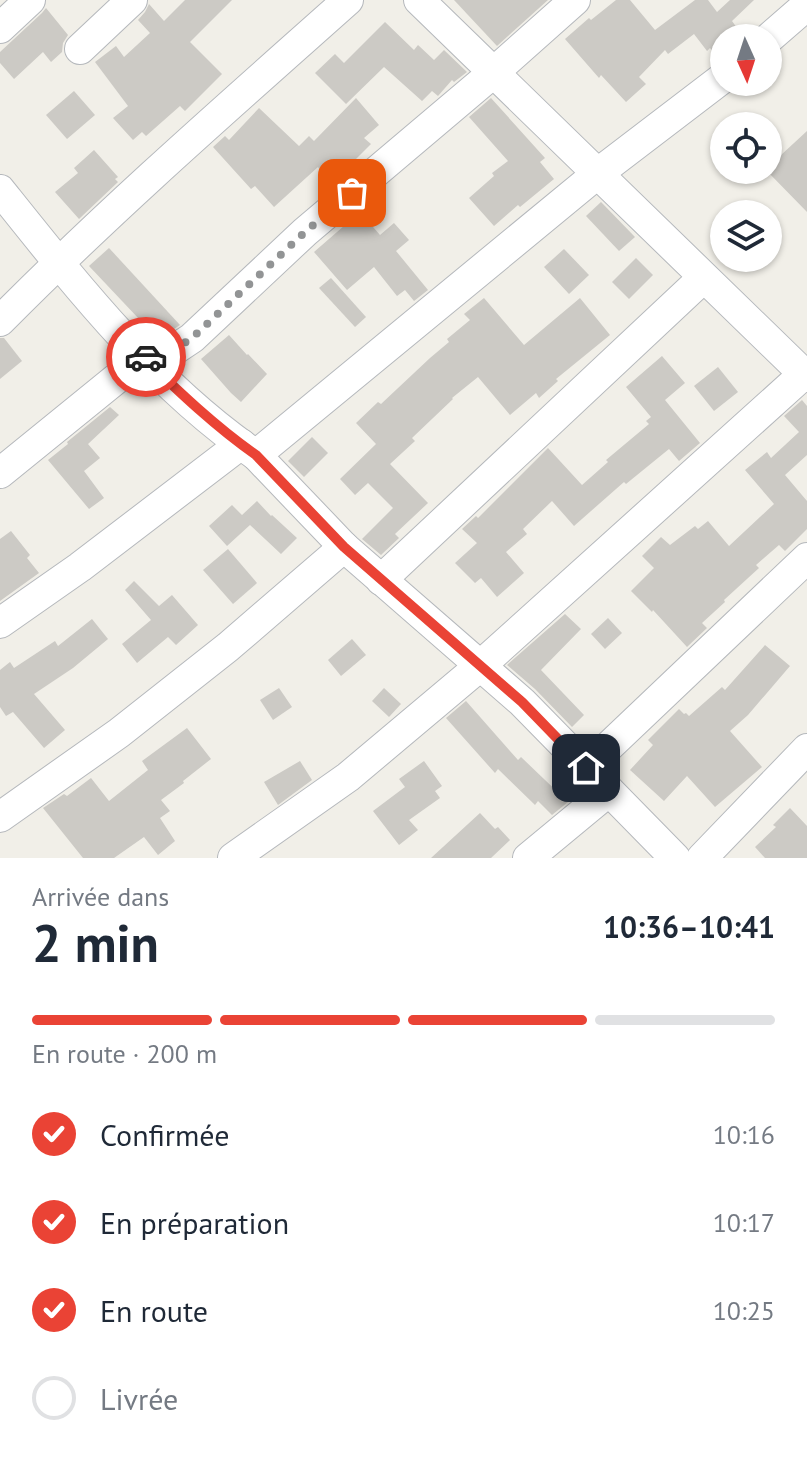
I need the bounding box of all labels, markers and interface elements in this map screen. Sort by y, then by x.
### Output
north arrow [710,24,782,96]
map controls [710,24,782,272]
button: locate [710,112,782,184]
pin [318,159,386,227]
icon: bag [330,171,374,215]
button: layers [710,200,782,272]
courier [106,317,186,397]
icon: car [124,335,168,379]
pin [552,734,620,802]
icon: home [564,746,608,790]
text: Arrivée dans [32,880,169,913]
text: 10:36–10:41 [603,907,775,946]
text: 2 min [32,909,159,976]
text: En route · 200 m [32,1037,217,1070]
icon: check [32,1112,76,1156]
text: Confirmée [100,1115,229,1154]
text: 10:16 [713,1118,775,1151]
icon: check [32,1200,76,1244]
text: En préparation [100,1203,289,1242]
text: 10:17 [713,1206,775,1239]
icon: check [32,1288,76,1332]
text: En route [100,1291,208,1330]
text: 10:25 [713,1294,775,1327]
text: Livrée [100,1379,178,1418]

